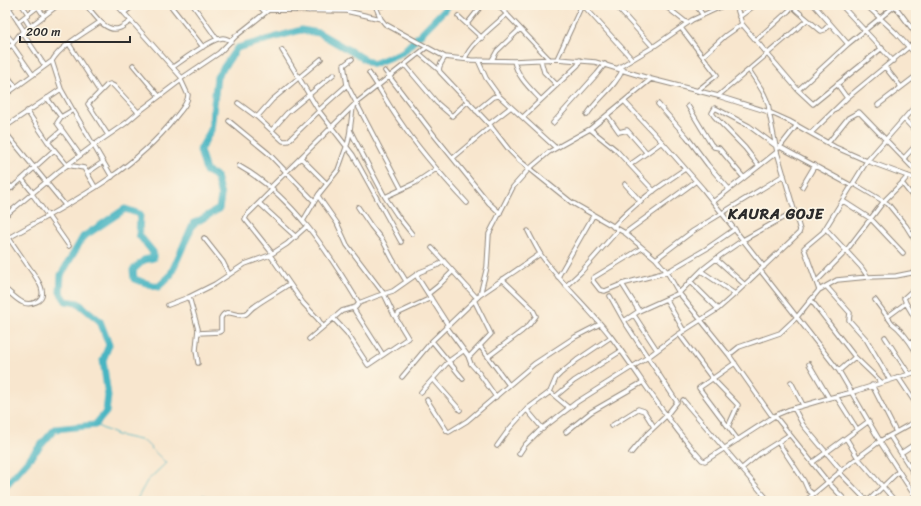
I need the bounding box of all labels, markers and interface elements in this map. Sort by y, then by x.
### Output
scale bar [20,18,130,44]
text: 200 m [26,21,60,43]
district label: KAURA GOJE [727,201,825,227]

